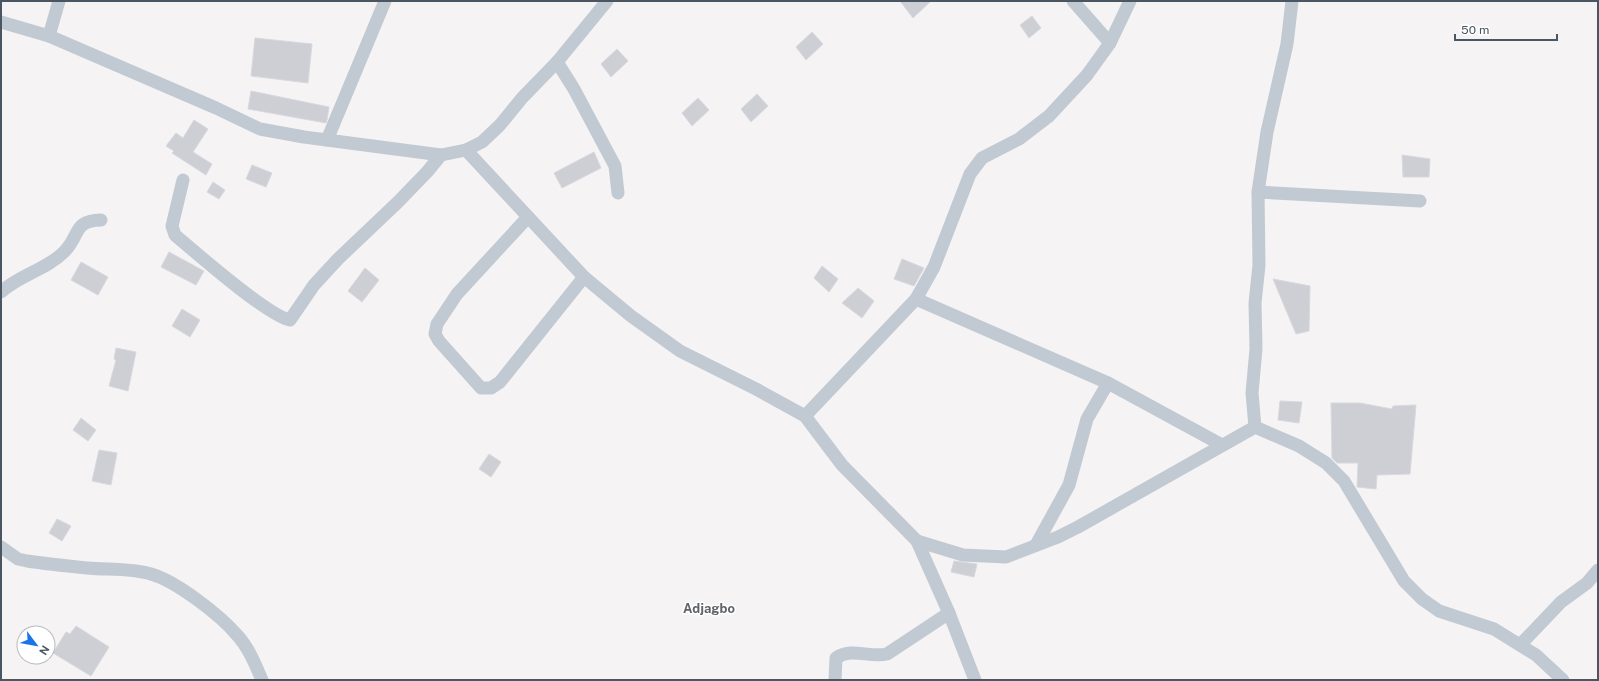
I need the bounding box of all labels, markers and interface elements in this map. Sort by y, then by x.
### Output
scale bar [1455,16,1557,42]
text: 50 m [1461,23,1489,37]
district label: Adjagbo [683,601,735,616]
north arrow [16,625,56,665]
text: N [37,643,52,657]

